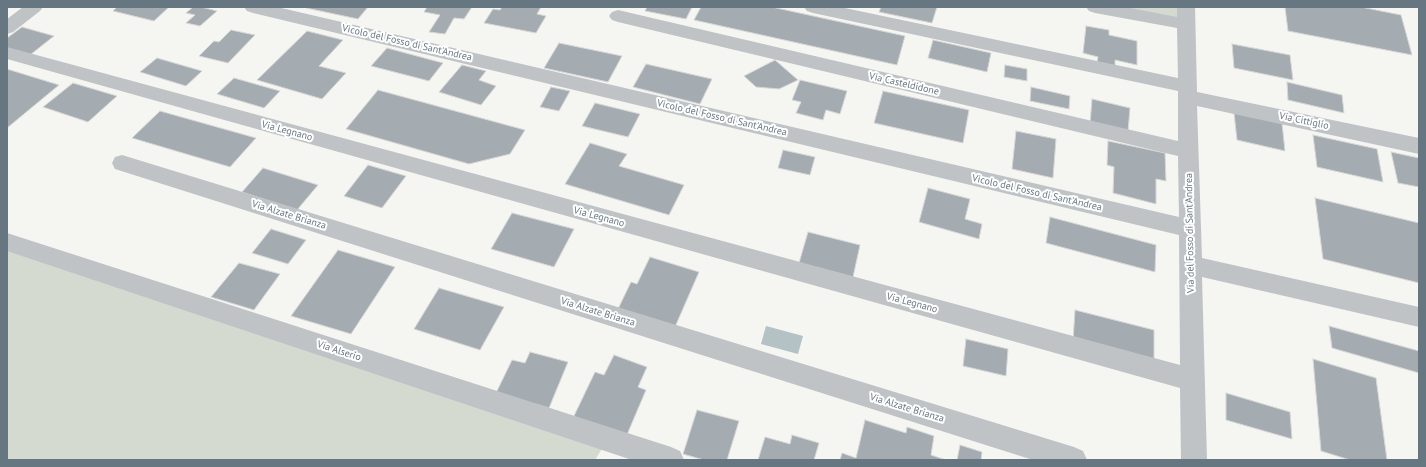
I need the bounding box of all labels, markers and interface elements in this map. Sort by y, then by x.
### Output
street label: Vicolo del Fosso di Sant'Andrea [341,22,473,64]
street label: Via Casteldidone [868,70,940,98]
street label: Vicolo del Fosso di Sant'Andrea [656,97,788,139]
street label: Via Cittiglio [1278,110,1330,132]
street label: Via Legnano [260,118,314,144]
street label: Vicolo del Fosso di Sant'Andrea [971,172,1103,214]
street label: Via del Fosso di Sant'Andrea [1183,173,1197,293]
street label: Via Alzate Brianza [250,198,328,232]
street label: Via Legnano [572,204,626,230]
street label: Via Legnano [885,290,939,316]
street label: Via Alzate Brianza [559,295,637,329]
street label: Via Alserio [316,338,362,364]
street label: Via Alzate Brianza [868,391,946,425]

